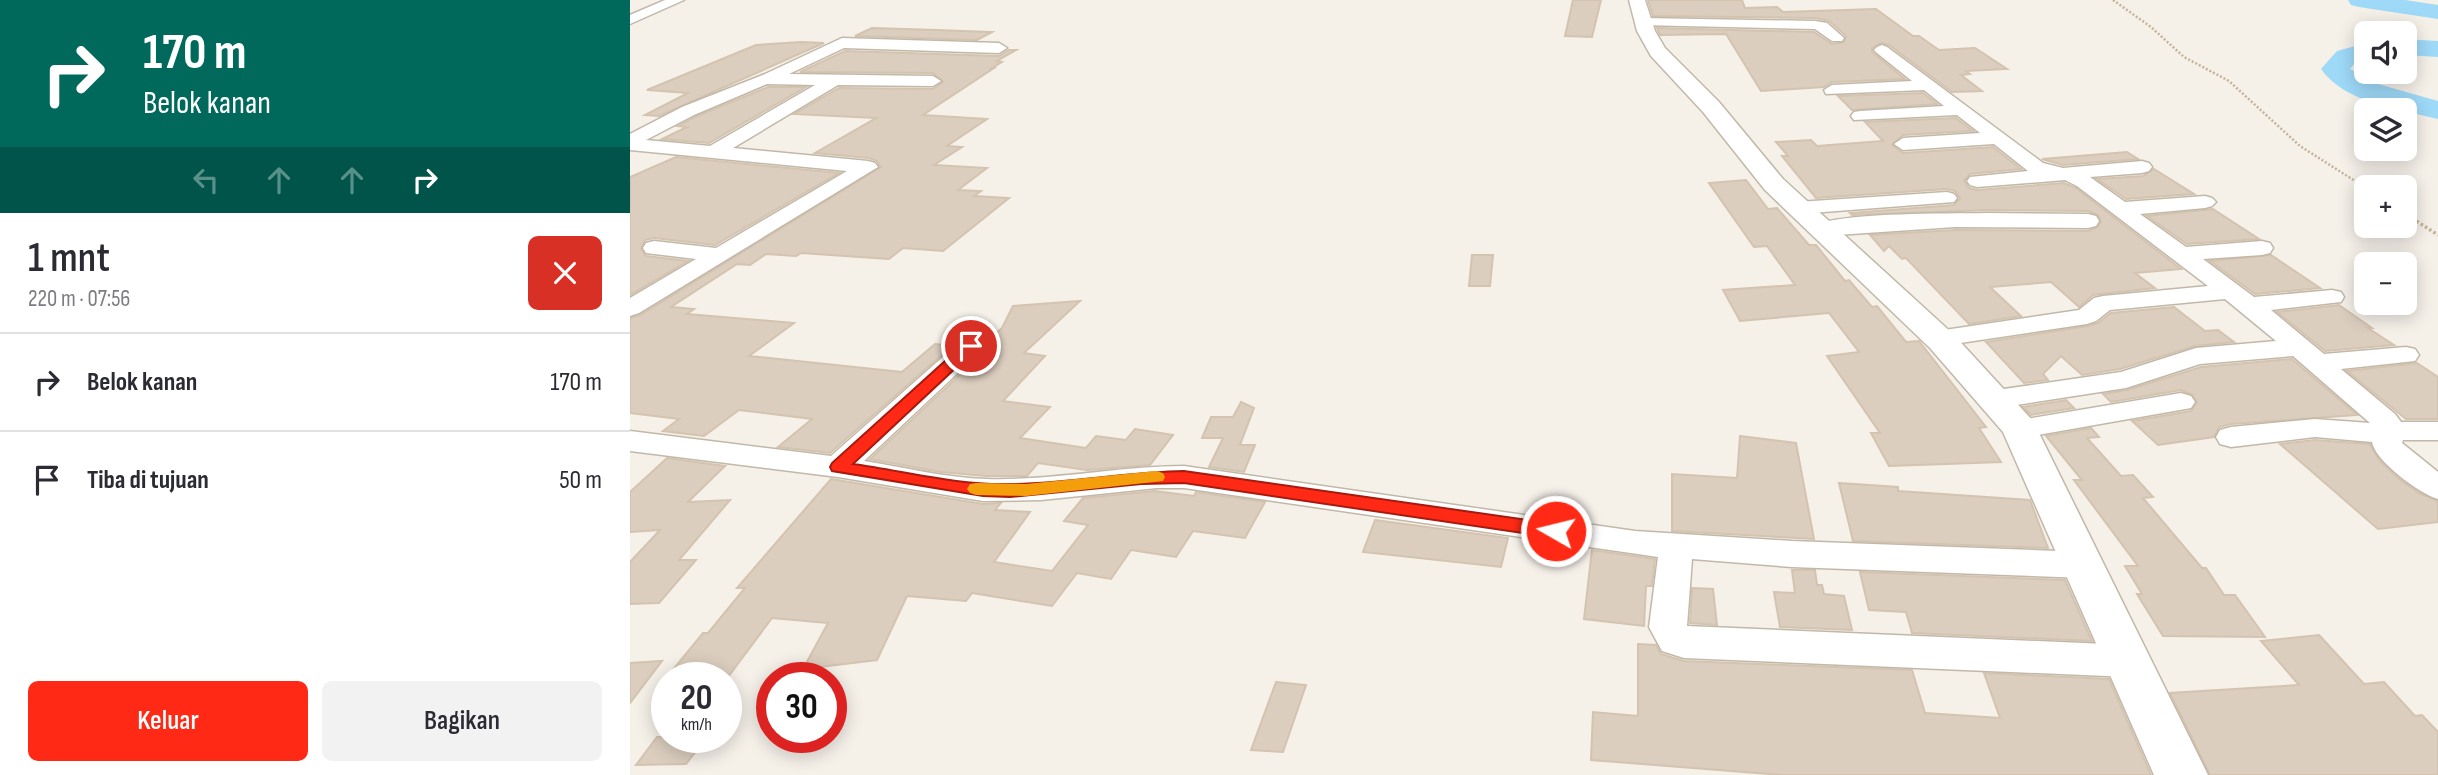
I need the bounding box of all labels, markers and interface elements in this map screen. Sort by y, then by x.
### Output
map controls [2354,21,2417,315]
button: sound [2354,21,2417,84]
text: 170 m [143,24,247,83]
icon: right [28,28,119,119]
text: Belok kanan [143,84,271,123]
button: layers [2354,98,2417,161]
icon: left [187,161,225,199]
icon: ahead [260,161,298,199]
icon: ahead [333,161,371,199]
icon: right [406,161,444,199]
button: + [2354,175,2417,238]
text: 1 mnt [28,233,110,284]
button: close [528,236,602,310]
button: − [2354,252,2417,315]
text: 220 m · 07:56 [28,285,130,313]
pin [941,316,1001,376]
icon: arrive [952,327,990,365]
icon: right [28,363,66,401]
text: Belok kanan [87,367,197,398]
text: 170 m [550,367,602,398]
icon: arrive [28,461,66,499]
text: Tiba di tujuan [87,465,209,496]
text: 50 m [559,465,602,496]
position arrow [1519,494,1593,568]
speed limit sign: 30 [756,662,847,753]
text: 20 [681,677,713,720]
button: Keluar [28,681,308,761]
button: Bagikan [322,681,602,761]
text: km/h [681,714,712,735]

